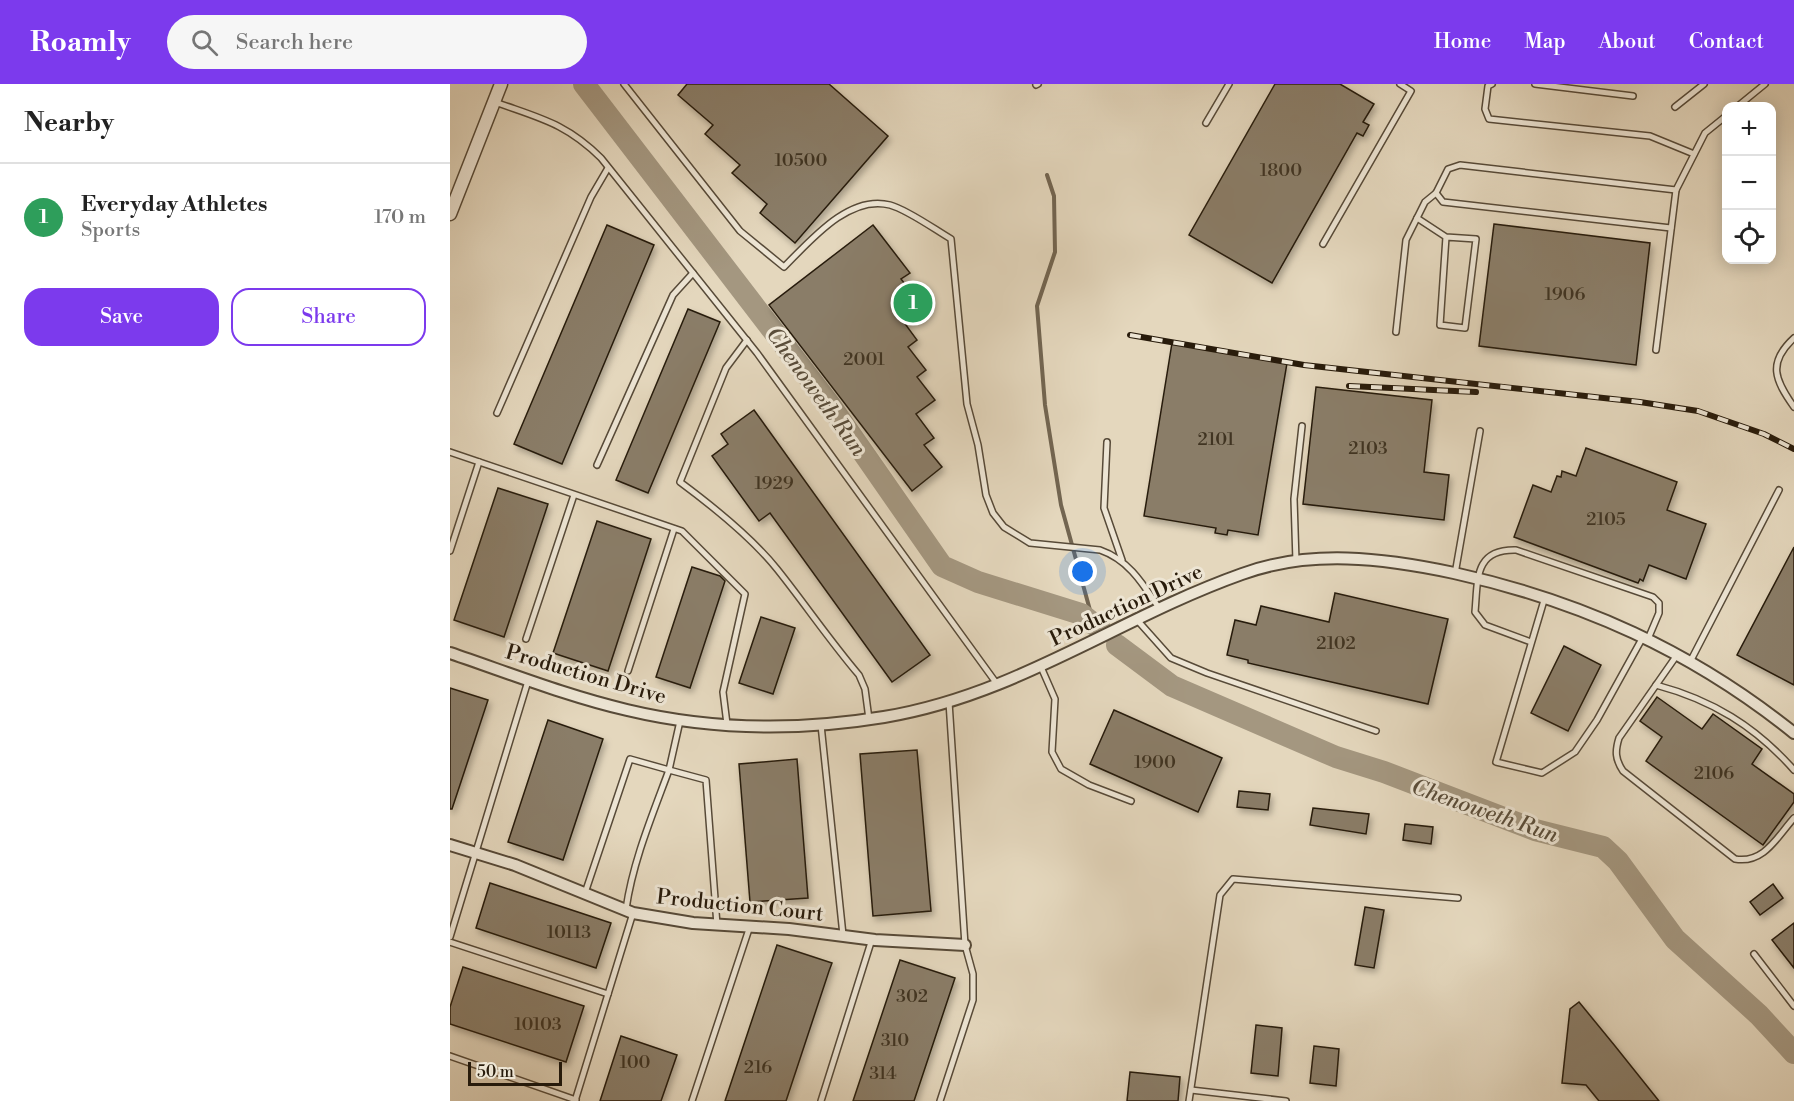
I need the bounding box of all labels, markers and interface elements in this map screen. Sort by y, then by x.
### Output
search box [167,15,587,69]
text: Roamly [30,25,131,60]
icon: search [188,26,221,59]
text: Search here [236,29,353,56]
text: Home [1434,29,1491,55]
text: Map [1524,29,1566,55]
text: About [1599,29,1656,55]
text: Contact [1689,29,1764,55]
map controls [1722,102,1776,264]
button: + [1722,102,1776,156]
text: Nearby [24,107,114,139]
house number: 10500 [775,149,828,172]
button: − [1722,156,1776,210]
house number: 1800 [1260,159,1302,182]
text: Everyday Athletes [81,191,267,218]
text: 1 [39,205,48,230]
text: 170 m [374,205,426,230]
button: locate [1722,210,1776,264]
text: Sports [81,218,140,243]
pin: 1 [894,280,932,326]
house number: 1906 [1545,283,1586,306]
button: Save [24,288,219,346]
button: Share [231,288,426,346]
water label: Chenoweth Run [760,322,872,462]
house number: 2001 [843,348,885,371]
house number: 2101 [1198,428,1235,451]
house number: 2103 [1348,437,1388,460]
house number: 1929 [754,472,794,495]
house number: 2105 [1586,508,1626,531]
your location [1068,557,1097,586]
street label: Production Drive [1046,559,1207,653]
house number: 2102 [1316,632,1356,655]
street label: Production Drive [502,640,669,710]
house number: 1900 [1134,751,1176,774]
house number: 2106 [1694,762,1734,785]
water label: Chenoweth Run [1408,774,1562,849]
street label: Production Court [655,884,825,928]
house number: 10113 [547,921,591,944]
house number: 302 [896,985,928,1008]
house number: 10103 [514,1013,562,1036]
house number: 310 [881,1029,909,1052]
house number: 100 [619,1051,651,1074]
house number: 216 [744,1056,772,1079]
scale bar [468,1059,562,1086]
text: 50 m [477,1062,514,1082]
house number: 314 [869,1062,897,1085]

